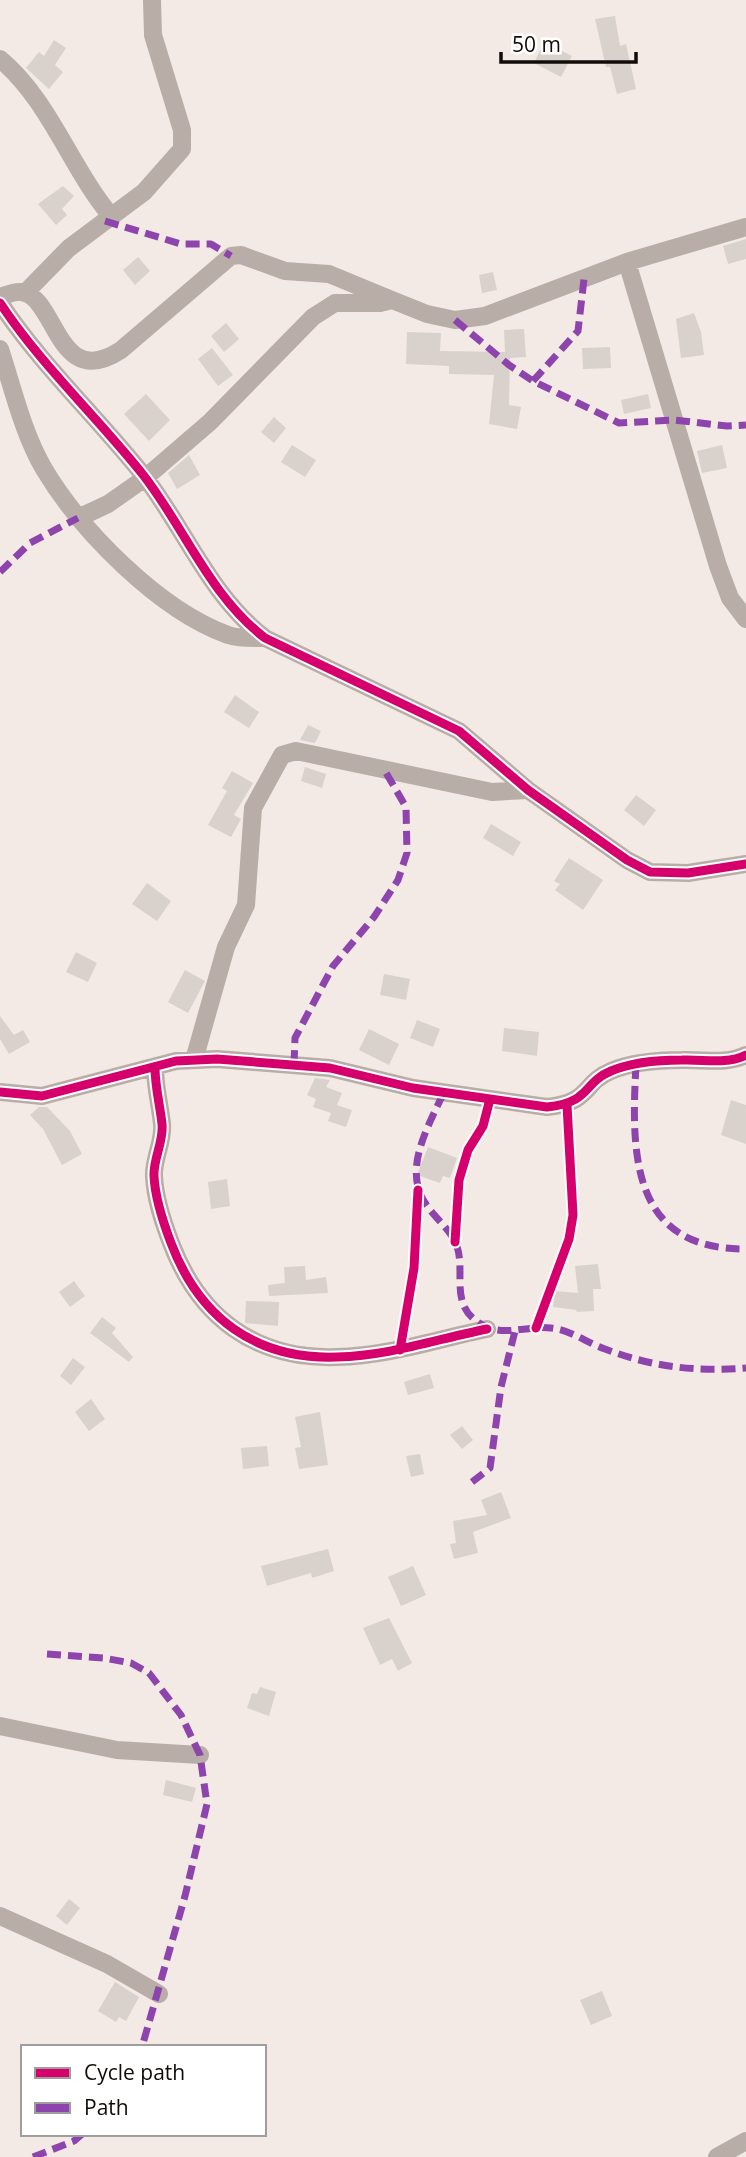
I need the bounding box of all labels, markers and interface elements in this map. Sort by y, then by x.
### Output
scale bar [501,21,636,65]
text: 50 m [512,30,561,58]
legend [21,2045,266,2136]
text: Cycle path [84,2058,185,2086]
text: Path [84,2093,129,2121]

